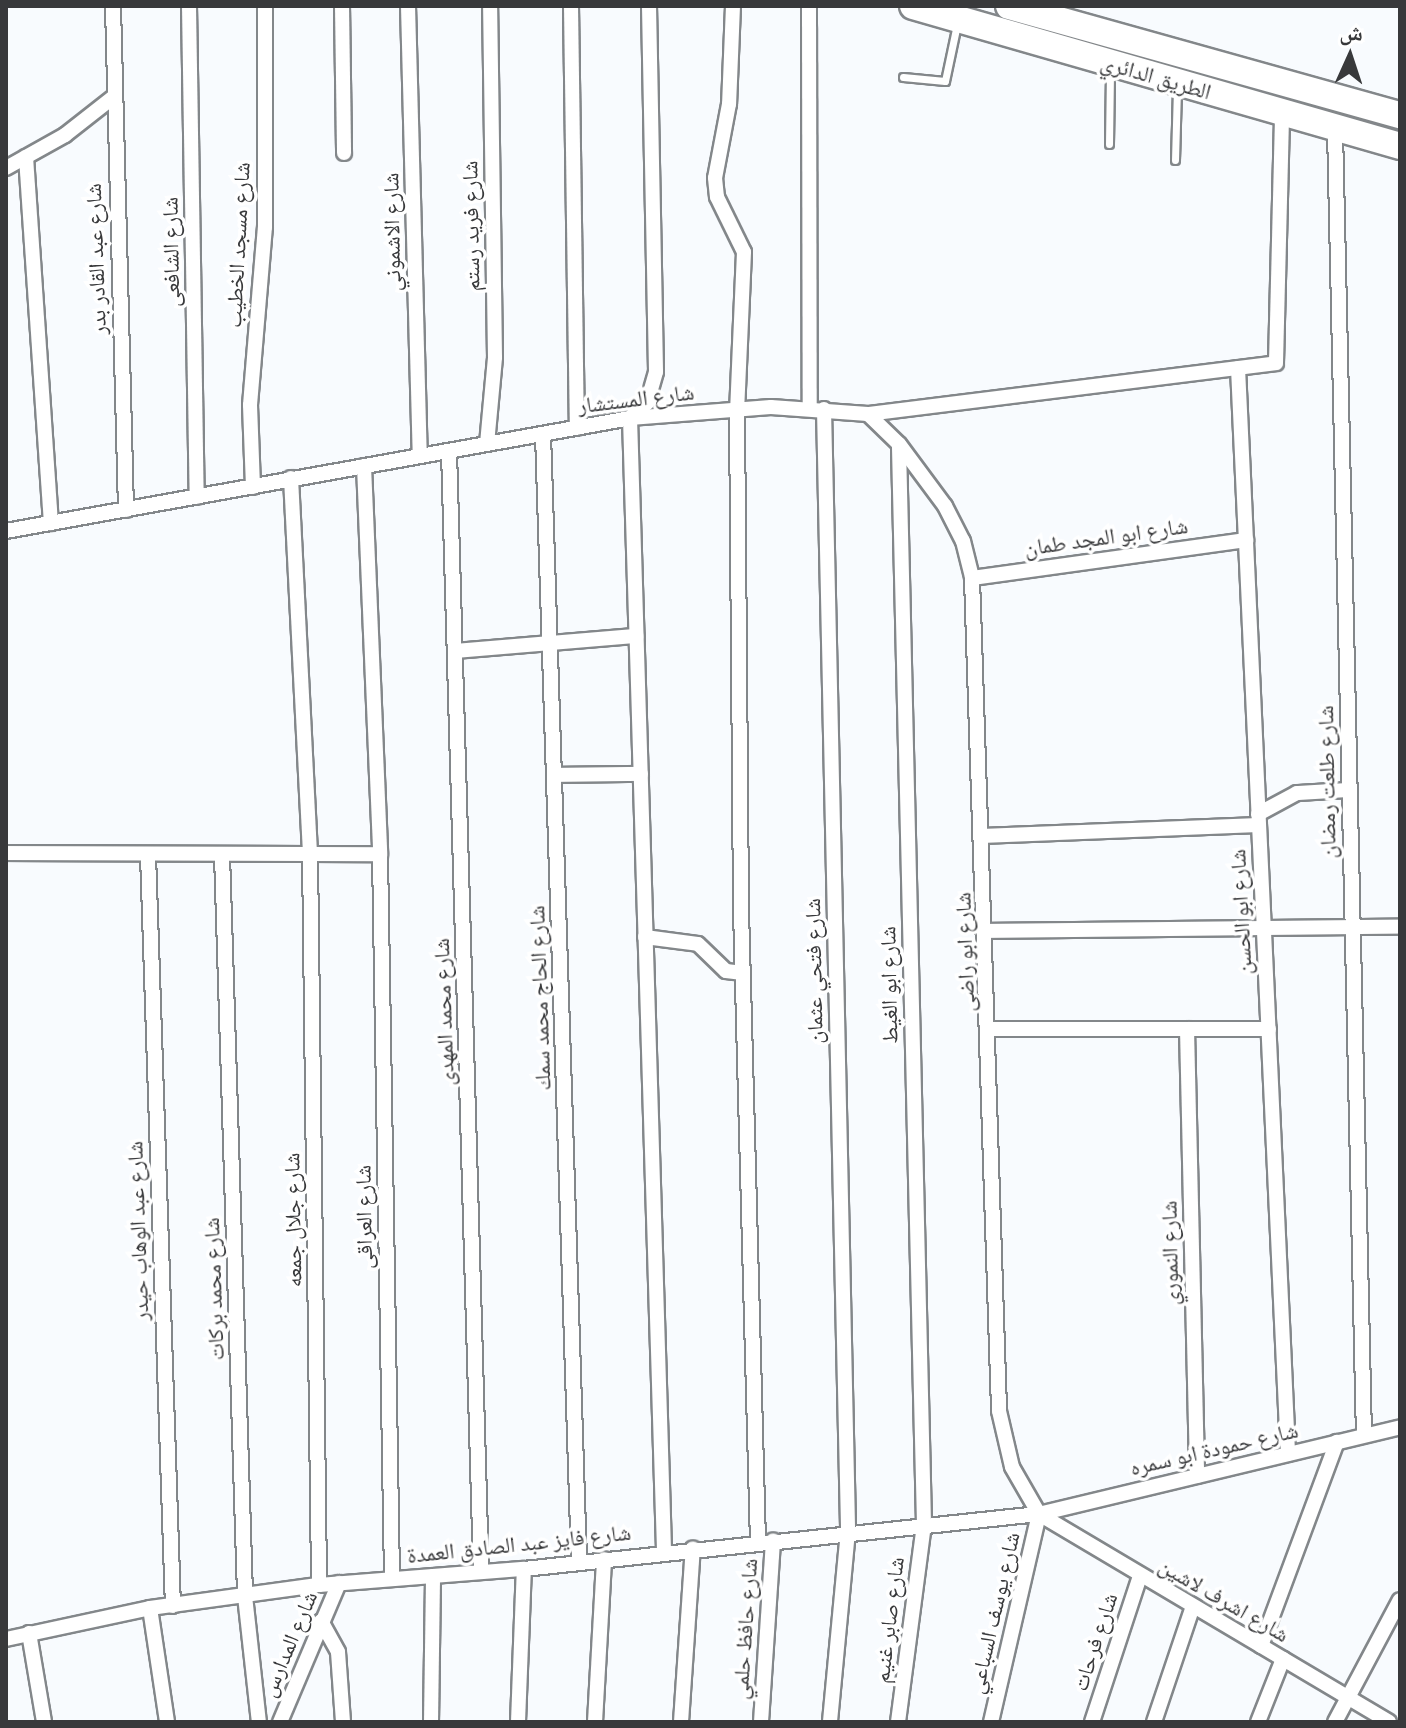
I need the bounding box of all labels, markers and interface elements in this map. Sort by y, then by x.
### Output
north arrow [1310,16,1390,96]
text: ش [1339,16,1364,48]
street label: الطريق الدائري [1098,49,1214,105]
street label: شارع فريد رستم [457,160,485,292]
street label: شارع مسجد الخطيب [220,161,256,329]
street label: شارع الاشموني [378,172,406,292]
street label: شارع عبد القادر بدر [80,183,112,335]
street label: شارع الشافعى [157,197,185,307]
street label: شارع المستشار [576,379,696,419]
street label: شارع ابو المجد طمان [1023,512,1189,562]
street label: شارع طلعت رمضان [1312,705,1342,859]
street label: شارع ابو الحسن [1225,849,1257,975]
street label: شارع ابو راضى [950,892,980,1012]
street label: شارع فتحي عثمان [800,898,828,1044]
street label: شارع الحاج محمد سمك [524,905,556,1091]
street label: شارع ابو الغيط [875,926,903,1044]
street label: شارع محمد المهدى [428,938,460,1086]
street label: شارع عبد الوهاب حيدر [122,1141,154,1321]
street label: شارع جلال جمعه [279,1152,307,1288]
street label: شارع العراقى [350,1165,378,1269]
street label: شارع النموري [1156,1200,1184,1306]
street label: شارع محمد بركات [198,1217,230,1361]
street label: شارع حمودة ابو سمره [1127,1417,1301,1481]
street label: شارع فايز عبد الصادق العمدة [406,1519,632,1569]
street label: شارع يوسف السباعي [963,1530,1025,1696]
street label: شارع اشرف لاشين [1154,1552,1294,1648]
street label: شارع صابر غنيم [868,1555,910,1685]
street label: شارع حافظ حلمي [727,1557,763,1701]
street label: شارع المدارس [255,1587,323,1701]
street label: شارع فرحات [1067,1590,1123,1694]

